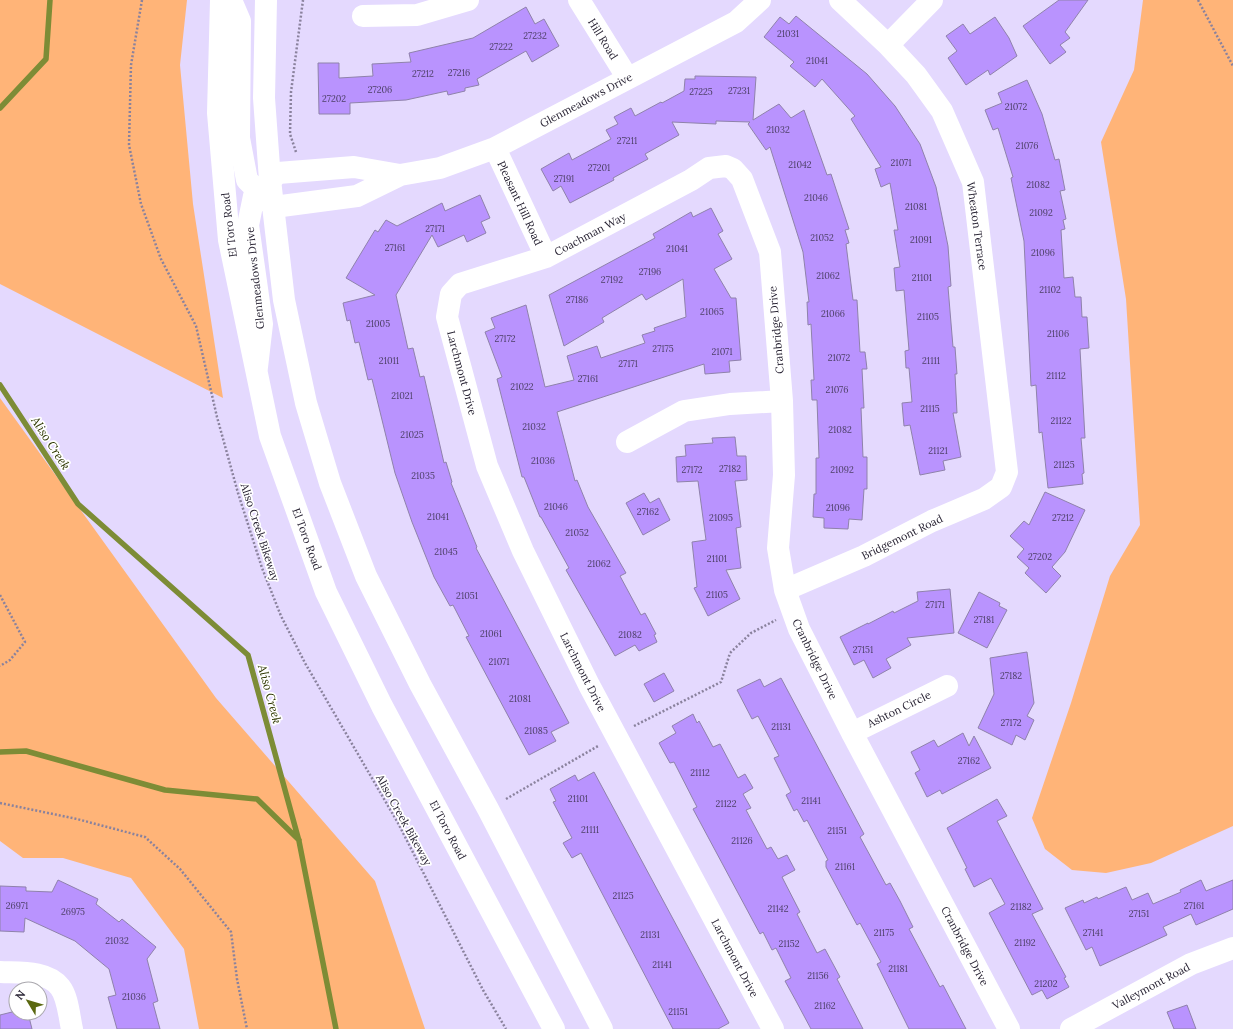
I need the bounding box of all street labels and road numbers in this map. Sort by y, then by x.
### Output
street label: Hill Road [585,16,621,63]
street label: Glenmeadows Drive [537,70,635,130]
street label: Pleasant Hill Road [494,158,546,248]
street label: Wheaton Terrace [964,181,990,271]
street label: El Toro Road [218,191,240,258]
street label: Coachman Way [552,209,628,259]
street label: Glenmeadows Drive [243,226,267,330]
street label: Cranbridge Drive [765,286,787,374]
street label: Larchmont Drive [444,329,480,417]
street label: Aliso Creek Bikeway [237,480,282,583]
street label: El Toro Road [289,506,325,572]
street label: Bridgemont Road [859,511,945,563]
street label: Cranbridge Drive [789,616,841,702]
street label: Larchmont Drive [557,630,609,714]
street label: Ashton Circle [864,688,933,731]
street label: Aliso Creek Bikeway [373,771,435,868]
street label: El Toro Road [427,798,470,862]
street label: Cranbridge Drive [938,904,992,988]
street label: Larchmont Drive [708,916,762,1000]
street label: Valleymont Road [1109,959,1193,1013]

